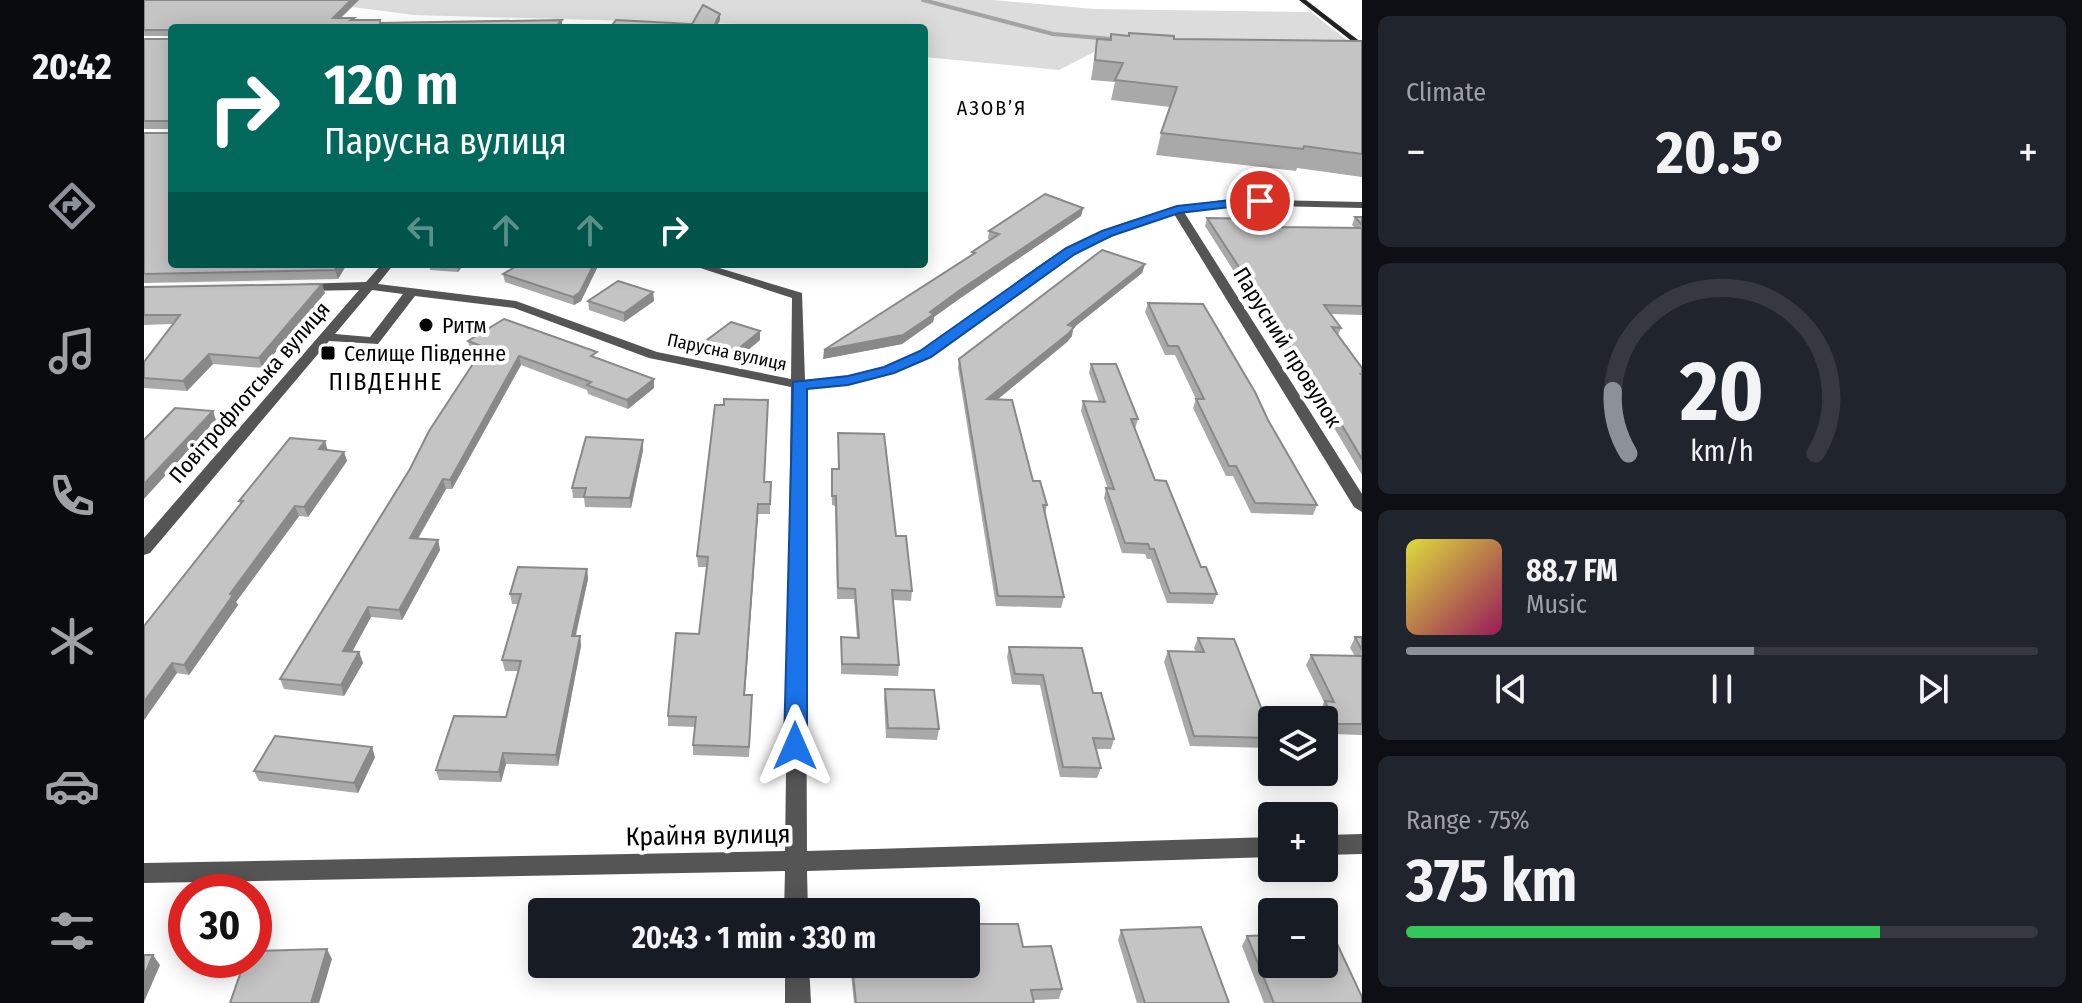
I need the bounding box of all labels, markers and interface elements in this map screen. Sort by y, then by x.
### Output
text: 20:42 [32,45,112,89]
text: 120 m [324,52,459,119]
icon: right [192,56,296,160]
text: Climate [1406,77,1486,108]
district label: АЗОВ’Я [957,96,1027,120]
text: 20.5° [1656,117,1788,189]
text: Парусна вулиця [324,120,567,164]
text: − [1406,126,1426,179]
text: + [2018,126,2038,179]
pin [1226,167,1294,235]
icon: directions [44,178,100,234]
icon: arrive [1238,179,1282,223]
icon: left [400,208,444,252]
icon: ahead [484,208,528,252]
icon: ahead [568,208,612,252]
icon: right [652,208,696,252]
street label: Парусний провулок [1227,262,1348,433]
street label: Повітрофлотська вулиця [163,296,336,489]
place label: Ритм [442,312,487,339]
marker: Ритм [417,316,435,334]
icon: music [44,323,100,379]
street label: Парусна вулиця [665,329,789,375]
place label: Селище Південне [344,340,506,367]
text: 20 [1679,342,1764,442]
marker: Селище Південне [319,344,337,362]
district label: ПІВДЕННЕ [329,368,443,396]
text: km/h [1690,434,1754,469]
icon: phone [44,468,100,524]
text: 88.7 FM [1526,553,1618,589]
text: Music [1526,589,1587,620]
icon: climate [44,613,100,669]
icon: previous [1489,667,1533,711]
icon: pause [1700,667,1744,711]
icon: next [1911,667,1955,711]
position arrow [753,704,837,788]
map controls [1258,706,1338,978]
button: layers [1258,706,1338,786]
icon: car [44,758,100,814]
button: + [1258,802,1338,882]
text: Range · 75% [1406,805,1530,836]
street label: Крайня вулиця [625,819,791,852]
text: 375 km [1406,845,1577,917]
speed limit sign: 30 [168,874,272,978]
button: − [1258,898,1338,978]
icon: filters [44,903,100,959]
text: 20:43 · 1 min · 330 m [632,920,876,956]

